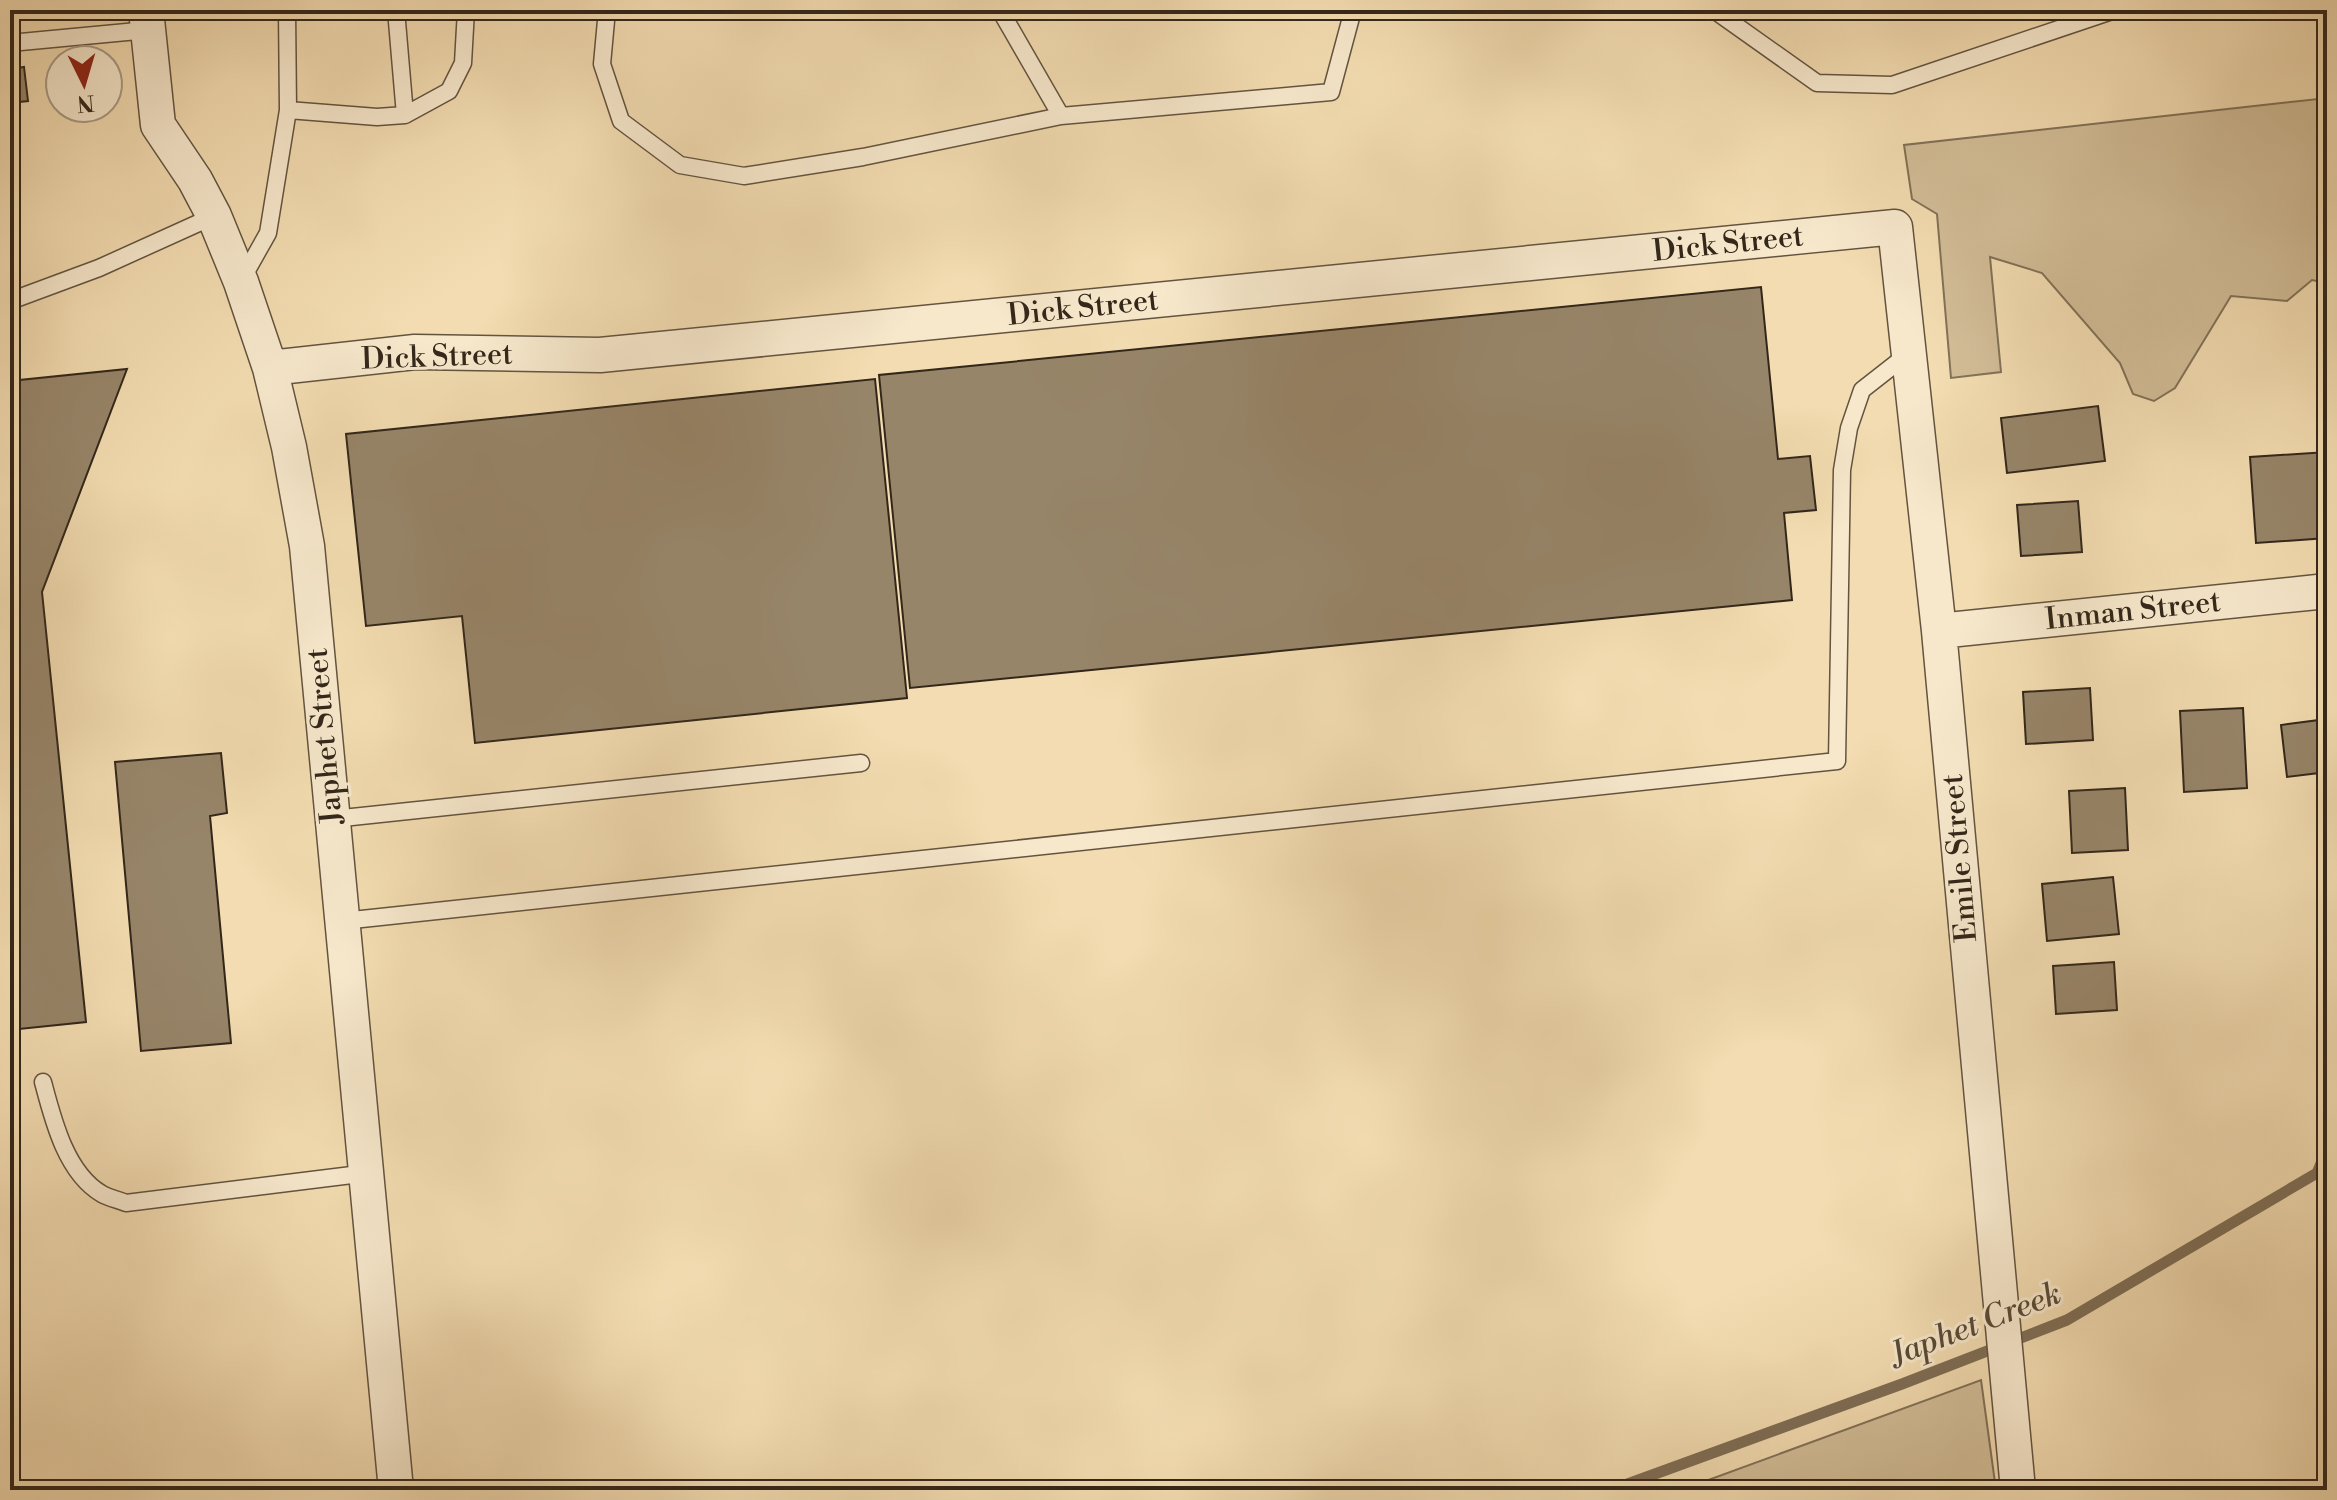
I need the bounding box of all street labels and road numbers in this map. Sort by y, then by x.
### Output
street label: Dick Street [1651,217,1806,271]
street label: Dick Street [1006,281,1161,335]
street label: Dick Street [361,335,514,379]
street label: Inman Street [2043,583,2223,639]
street label: Japhet Street [298,646,352,827]
street label: Emile Street [1934,772,1986,944]

